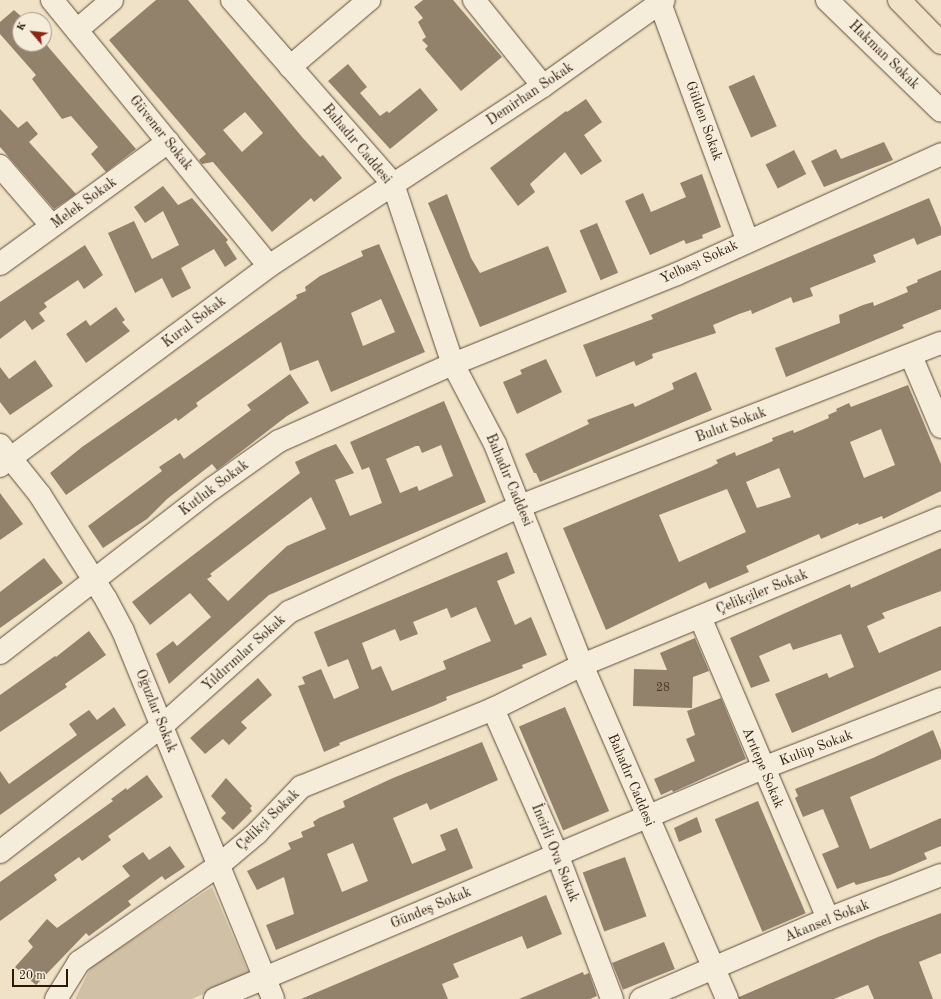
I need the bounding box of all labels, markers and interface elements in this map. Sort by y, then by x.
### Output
north arrow [12,12,52,52]
street label: Hakman Sokak [845,17,923,93]
text: K [15,20,29,33]
street label: Demirhan Sokak [483,59,577,129]
street label: Gülden Sokak [682,79,726,163]
street label: Güvener Sokak [126,92,196,174]
street label: Bahadır Caddesi [319,101,395,187]
street label: Melek Sokak [48,174,120,232]
street label: Yelbaşı Sokak [657,237,741,287]
street label: Kural Sokak [159,293,229,351]
street label: Bulut Sokak [693,404,769,446]
street label: Bahadır Caddesi [482,431,536,529]
street label: Kutluk Sokak [176,456,252,520]
street label: Çelikçiler Sokak [714,566,810,618]
street label: Yıldırımlar Sokak [199,611,289,695]
street label: Oğuzlar Sokak [132,667,180,755]
house number: 28 [656,682,670,696]
street label: Arıtepe Sokak [738,725,788,811]
street label: Kulüp Sokak [777,726,855,770]
street label: Bahadır Caddesi [604,731,658,829]
street label: Çelikçi Sokak [233,786,303,854]
street label: İncirli Ova Sokak [528,801,582,905]
street label: Gündeş Sokak [388,883,474,933]
street label: Akansel Sokak [782,896,872,946]
scale bar [14,961,70,987]
text: 20 m [19,970,46,982]

